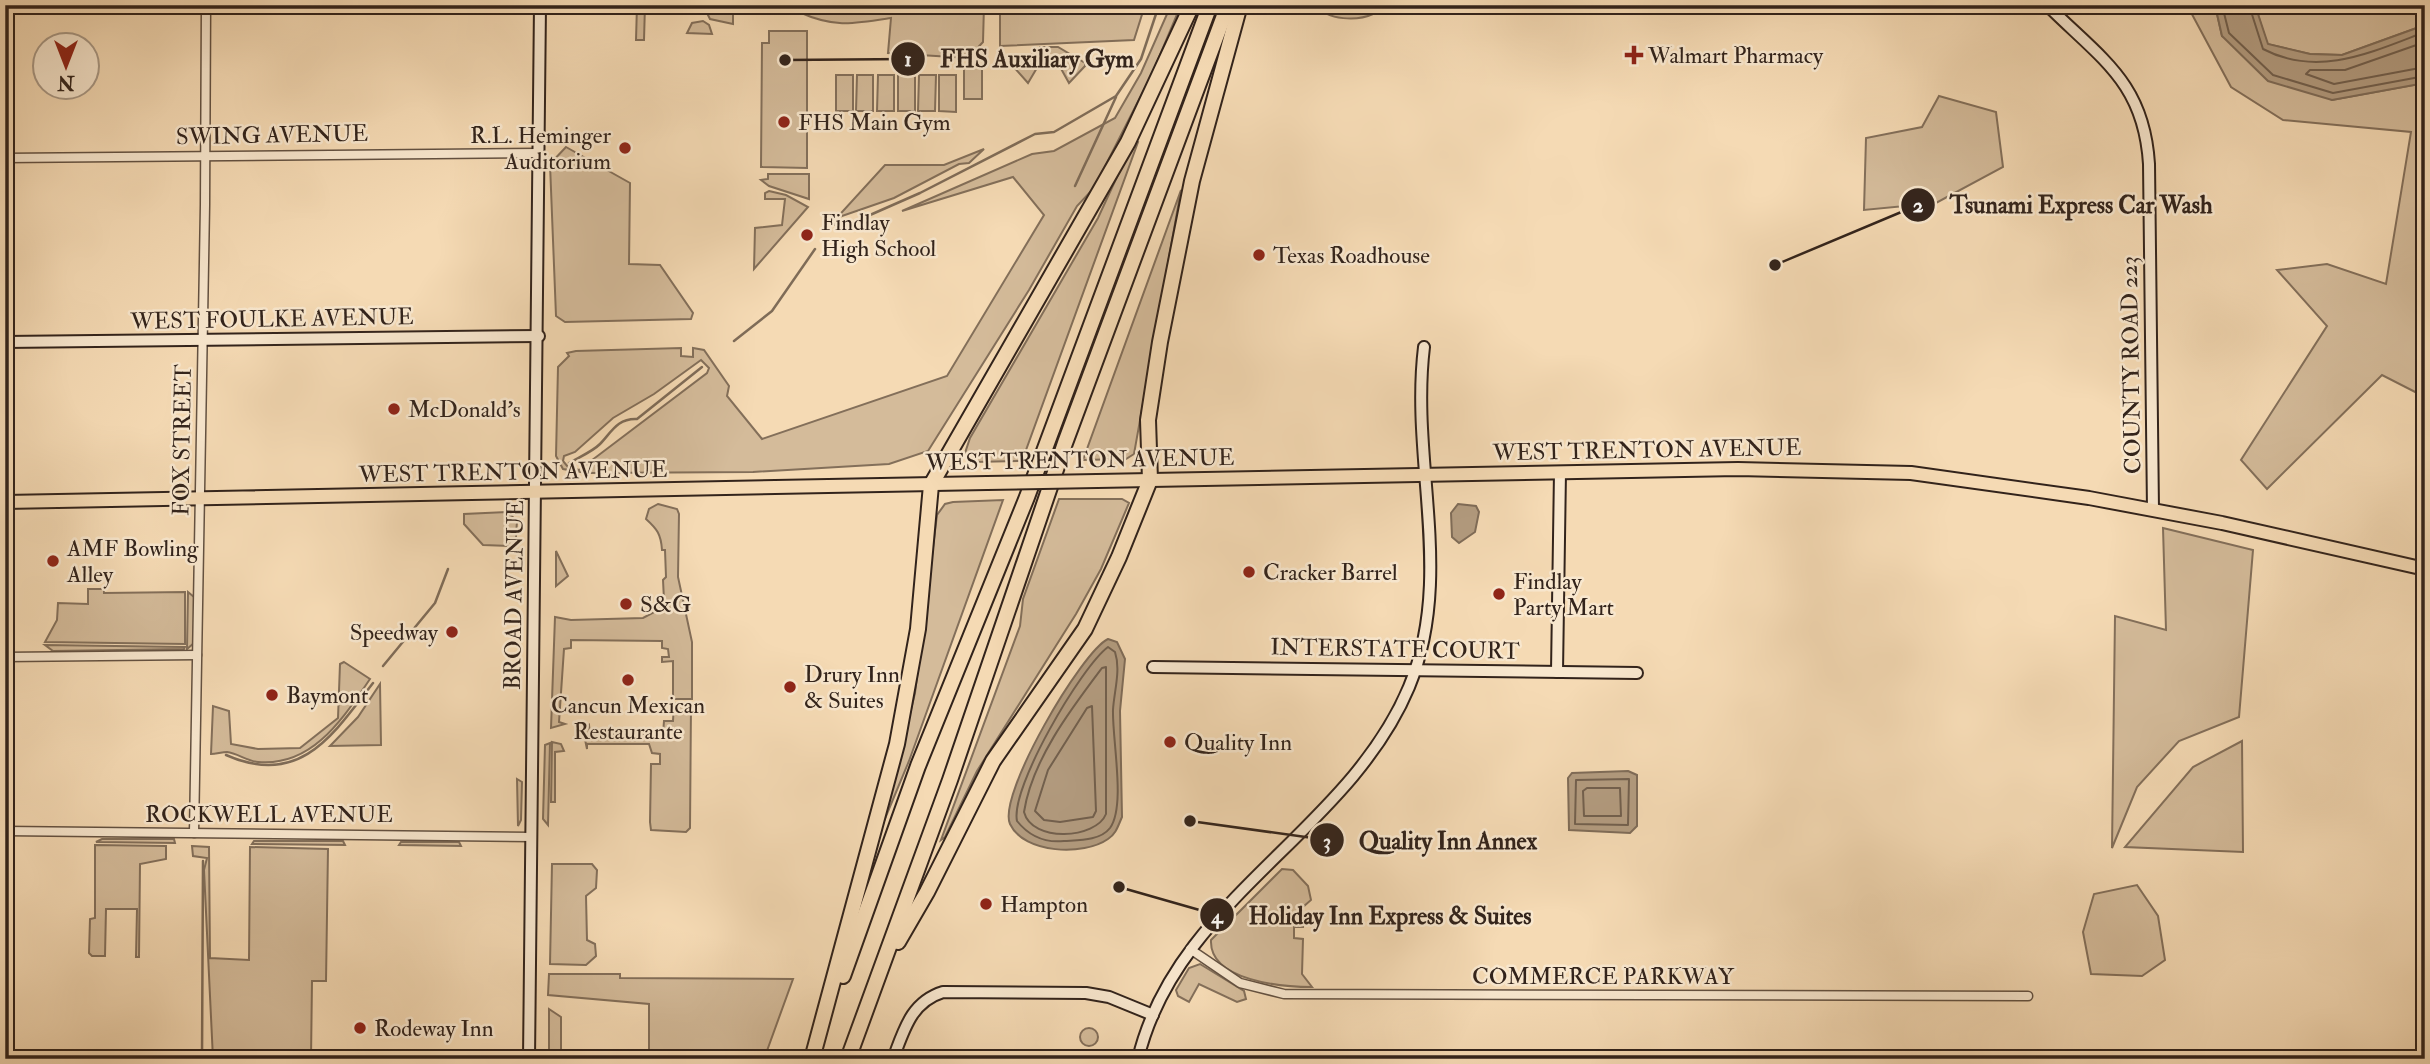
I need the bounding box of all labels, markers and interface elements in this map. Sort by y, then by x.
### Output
north arrow [32,32,102,102]
callout: FHS Auxiliary Gym [891,36,1148,81]
place label: Walmart Pharmacy [1647,41,1824,70]
text: FHS Auxiliary Gym [940,44,1134,75]
text: 1 [904,46,912,73]
marker: Walmart Pharmacy [1626,47,1642,63]
text: N [57,70,76,94]
place label: FHS Main Gym [798,108,951,137]
marker: FHS Main Gym [776,114,792,130]
street label: SWING AVENUE [176,119,368,151]
place label: R.L. Heminger Auditorium [470,121,611,176]
marker: R.L. Heminger Auditorium [617,140,633,156]
callout: Tsunami Express Car Wash [1901,182,2227,227]
text: Tsunami Express Car Wash [1949,190,2213,221]
text: 2 [1913,192,1924,219]
place label: Findlay High School [821,208,936,263]
marker: Findlay High School [799,227,815,243]
place label: Texas Roadhouse [1273,241,1430,270]
marker: Texas Roadhouse [1251,247,1267,263]
street label: COUNTY ROAD 223 [2115,256,2147,474]
street label: WEST FOULKE AVENUE [129,302,414,336]
street label: FOX STREET [166,364,198,516]
place label: McDonald's [408,395,521,424]
marker: McDonald's [386,401,402,417]
street label: WEST TRENTON AVENUE [1491,433,1802,467]
street label: WEST TRENTON AVENUE [924,443,1235,477]
street label: WEST TRENTON AVENUE [357,455,668,489]
street label: BROAD AVENUE [498,500,530,690]
place label: AMF Bowling Alley [66,534,199,589]
marker: AMF Bowling Alley [45,553,61,569]
place label: Cracker Barrel [1263,558,1398,587]
marker: Cracker Barrel [1241,564,1257,580]
place label: Findlay Party Mart [1513,567,1614,622]
marker: Findlay Party Mart [1491,586,1507,602]
place label: S&G [640,590,691,619]
marker: S&G [618,596,634,612]
place label: Speedway [350,618,439,648]
marker: Speedway [444,624,460,640]
street label: INTERSTATE COURT [1270,632,1520,666]
place label: Drury Inn & Suites [804,660,900,715]
marker: Cancun Mexican Restaurante [620,672,636,688]
marker: Drury Inn & Suites [782,679,798,695]
place label: Baymont [286,681,368,710]
marker: Baymont [264,687,280,703]
place label: Cancun Mexican Restaurante [551,691,705,746]
place label: Quality Inn [1184,728,1292,757]
marker: Quality Inn [1162,734,1178,750]
street label: ROCKWELL AVENUE [145,800,393,829]
callout: Quality Inn Annex [1310,818,1551,863]
text: Quality Inn Annex [1359,826,1538,857]
text: 3 [1323,828,1331,855]
place label: Hampton [1000,890,1088,920]
callout: Holiday Inn Express & Suites [1199,893,1546,938]
marker: Hampton [978,896,994,912]
text: Holiday Inn Express & Suites [1248,901,1532,932]
text: 4 [1210,903,1224,930]
street label: COMMERCE PARKWAY [1472,962,1735,991]
place label: Rodeway Inn [374,1014,494,1043]
marker: Rodeway Inn [352,1020,368,1036]

